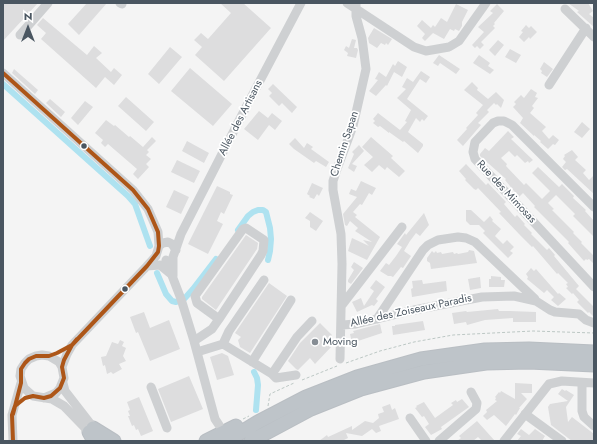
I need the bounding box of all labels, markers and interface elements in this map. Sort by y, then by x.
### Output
north arrow [8,8,48,48]
text: N [24,8,32,24]
street label: Allée des Artisans [216,78,266,158]
street label: Chemin Sapan [328,110,362,178]
unlabelled marker [79,141,89,151]
street label: Rue des Mimosas [474,158,538,226]
unlabelled marker [120,284,130,294]
street label: Allée des Zoiseaux Paradis [349,292,473,330]
place label: Moving [323,335,357,349]
marker: Moving [310,337,320,347]

